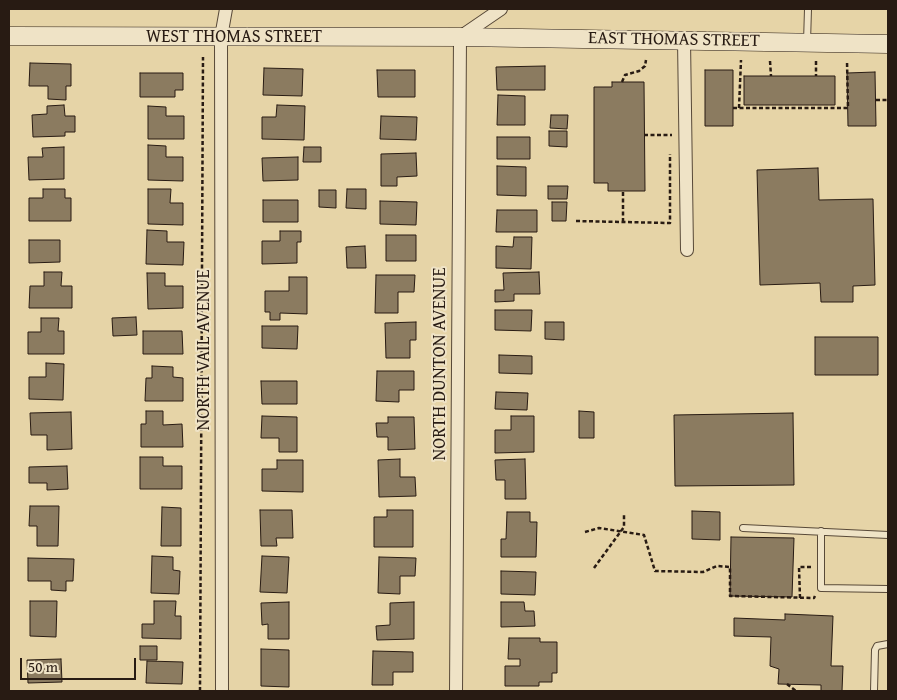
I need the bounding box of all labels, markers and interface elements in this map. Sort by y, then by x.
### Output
street label: WEST THOMAS STREET [146,26,322,48]
street label: EAST THOMAS STREET [588,28,760,52]
street label: NORTH DUNTON AVENUE [429,267,451,461]
street label: NORTH VAIL AVENUE [193,269,215,431]
scale bar [22,648,139,680]
text: 50 m [28,656,58,677]

